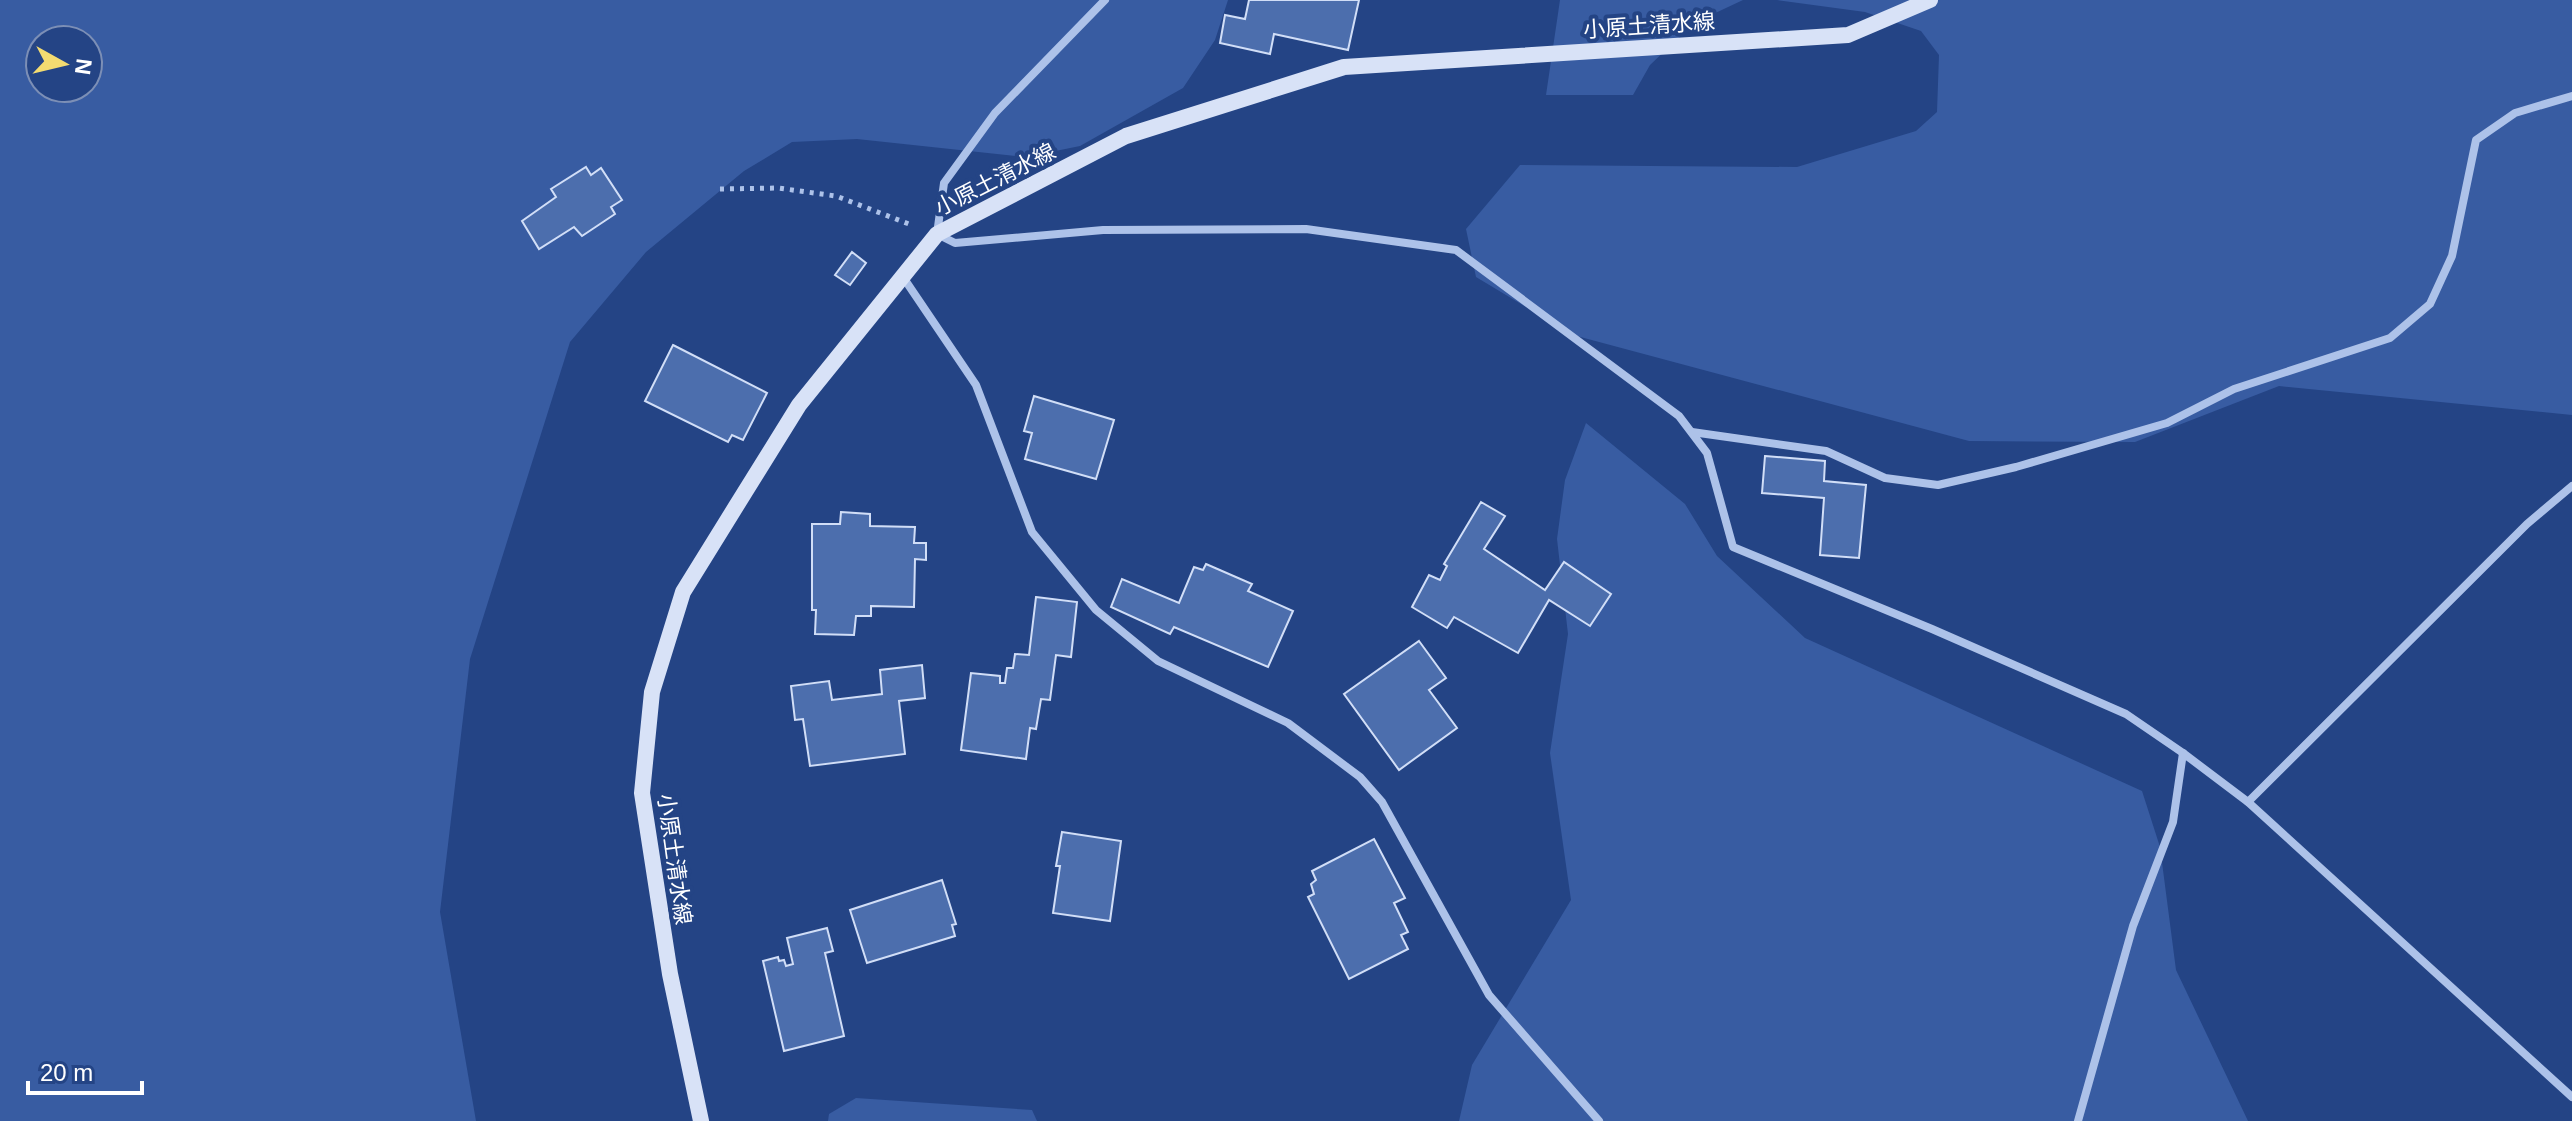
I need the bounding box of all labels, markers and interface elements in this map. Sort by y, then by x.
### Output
street label: 小原土清水線 [1582,8,1716,43]
north arrow [24,24,104,104]
text: N [70,57,97,76]
street label: 小原土清水線 [931,138,1060,221]
street label: 小原土清水線 [653,792,696,926]
scale bar [28,1045,142,1095]
text: 20 m [40,1059,93,1086]

